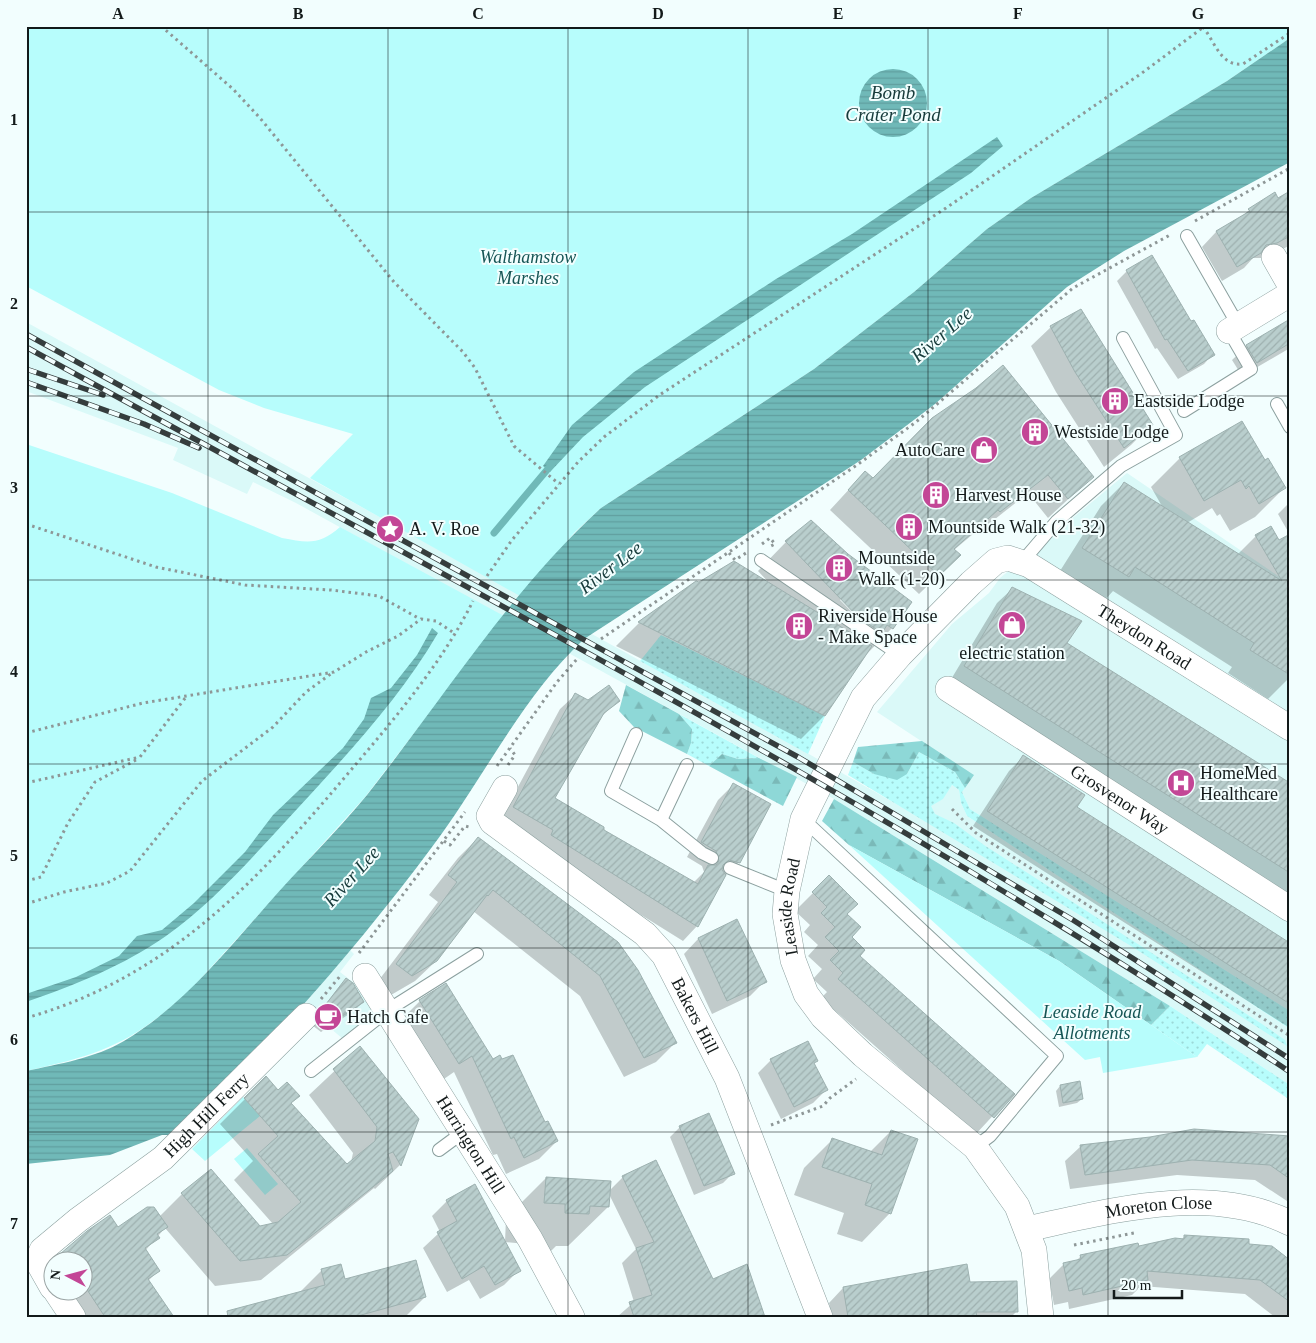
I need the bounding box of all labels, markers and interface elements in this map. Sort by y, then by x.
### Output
text: A [112,5,124,22]
text: B [293,5,304,22]
text: C [472,5,484,22]
text: D [652,5,664,22]
text: E [833,5,843,22]
text: F [1013,5,1023,22]
text: G [1192,5,1205,22]
water label: Bomb Crater Pond [845,82,941,125]
text: 1 [10,111,18,128]
park label: Walthamstow Marshes [480,247,576,288]
text: 2 [10,295,18,312]
water label: River Lee [906,302,976,367]
building icon: Eastside Lodge [1100,386,1130,416]
place label: Eastside Lodge [1134,391,1244,411]
building icon: Westside Lodge [1020,417,1050,447]
place label: Westside Lodge [1054,422,1169,442]
shop icon: AutoCare [969,435,999,465]
place label: AutoCare [895,440,965,460]
text: 3 [10,479,18,496]
building icon: Harvest House [921,480,951,510]
place label: Harvest House [955,485,1061,505]
building icon: Mountside Walk (21-32) [894,512,924,542]
place icon: A. V. Roe [375,514,405,544]
place label: Mountside Walk (21-32) [928,517,1105,538]
place label: A. V. Roe [409,519,479,539]
water label: River Lee [574,537,646,598]
place label: Mountside Walk (1-20) [858,548,945,590]
building icon: Mountside Walk (1-20) [824,553,854,583]
street label: Theydon Road [1094,600,1195,674]
place label: Riverside House - Make Space [818,606,937,647]
shop icon: electric station [997,610,1027,640]
building icon: Riverside House - Make Space [784,611,814,641]
place label: electric station [959,643,1065,663]
text: 4 [10,663,18,680]
street label: Grosvenor Way [1067,760,1172,838]
place label: HomeMed Healthcare [1200,763,1278,804]
hospital icon: HomeMed Healthcare [1166,768,1196,798]
water label: River Lee [318,842,384,911]
text: 5 [10,847,18,864]
street label: Leaside Road [775,856,804,957]
street label: Bakers Hill [667,974,723,1057]
cafe icon: Hatch Cafe [313,1002,343,1032]
park label: Leaside Road Allotments [1042,1002,1142,1043]
place label: Hatch Cafe [347,1007,428,1027]
text: 6 [10,1031,18,1048]
street label: High Hill Ferry [159,1069,253,1162]
street label: Harrington Hill [433,1092,509,1197]
street label: Moreton Close [1104,1193,1213,1222]
text: 7 [10,1215,18,1232]
north arrow [42,1250,92,1300]
scale bar [1114,1268,1181,1300]
text: N [48,1269,64,1281]
text: 20 m [1121,1277,1152,1293]

